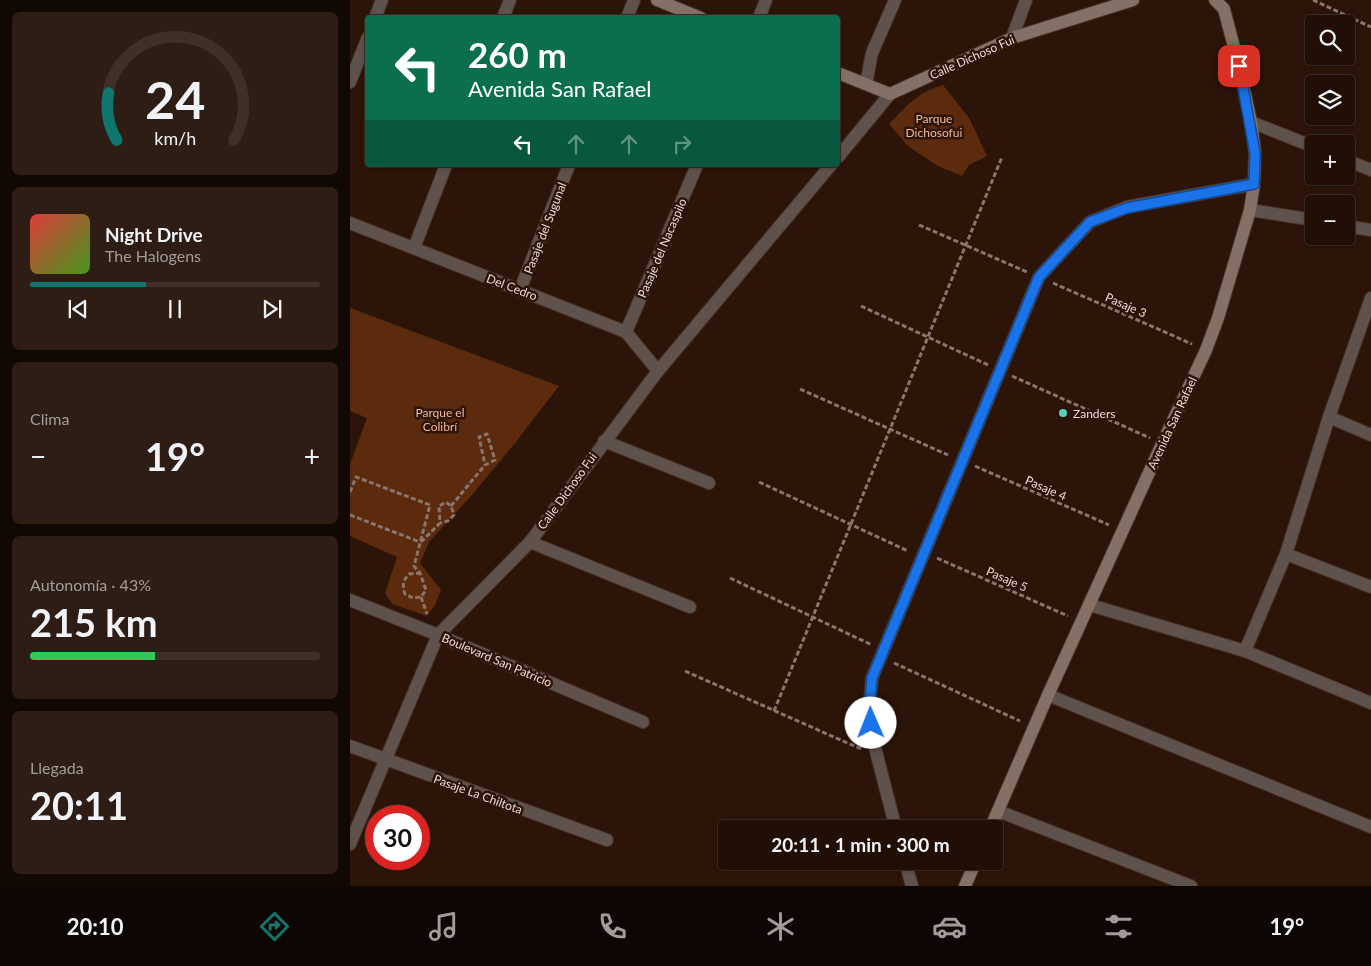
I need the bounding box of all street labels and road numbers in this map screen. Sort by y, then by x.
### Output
street label: Calle Dichoso Fui [927,32,1017,82]
street label: Pasaje del Sugunal [521,180,569,276]
street label: Pasaje del Nacaspilo [634,196,690,300]
street label: Del Cedro [484,270,540,304]
street label: Pasaje 3 [1103,289,1149,321]
street label: Avenida San Rafael [1144,374,1200,472]
street label: Calle Dichoso Fui [534,450,600,532]
street label: Pasaje 4 [1023,472,1069,504]
street label: Pasaje 5 [984,563,1030,595]
street label: Boulevard San Patricio [440,630,554,690]
street label: Pasaje La Chiltota [432,771,524,817]

